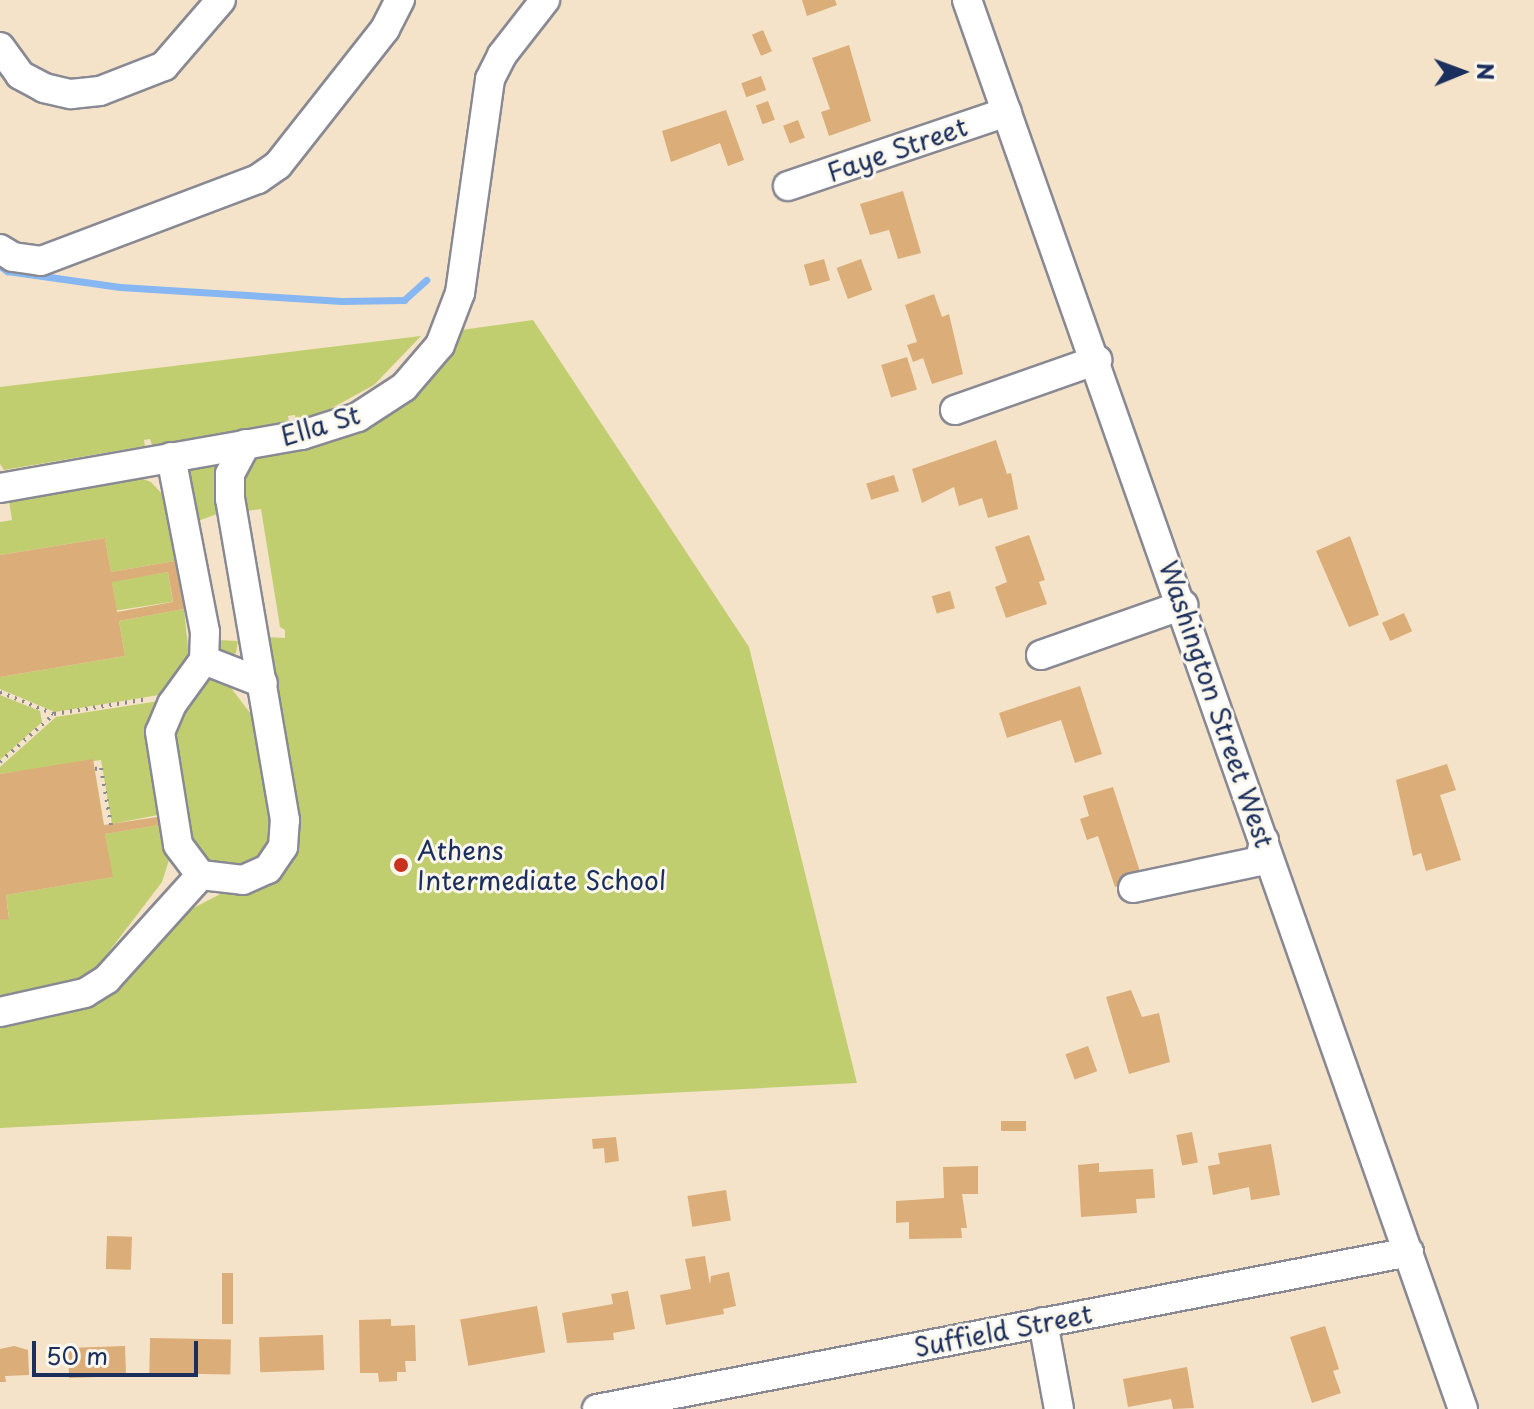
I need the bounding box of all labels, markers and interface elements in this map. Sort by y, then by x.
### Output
north arrow [1422,32,1502,112]
text: N [1470,63,1503,81]
street label: Faye Street [823,111,971,187]
street label: Ella St [277,398,363,452]
street label: Washington Street West [1153,557,1281,851]
place label: Athens Intermediate School [417,834,667,896]
marker: Athens Intermediate School [392,856,410,874]
street label: Suffield Street [912,1297,1094,1363]
scale bar [36,1325,202,1375]
text: 50 m [46,1337,108,1373]

